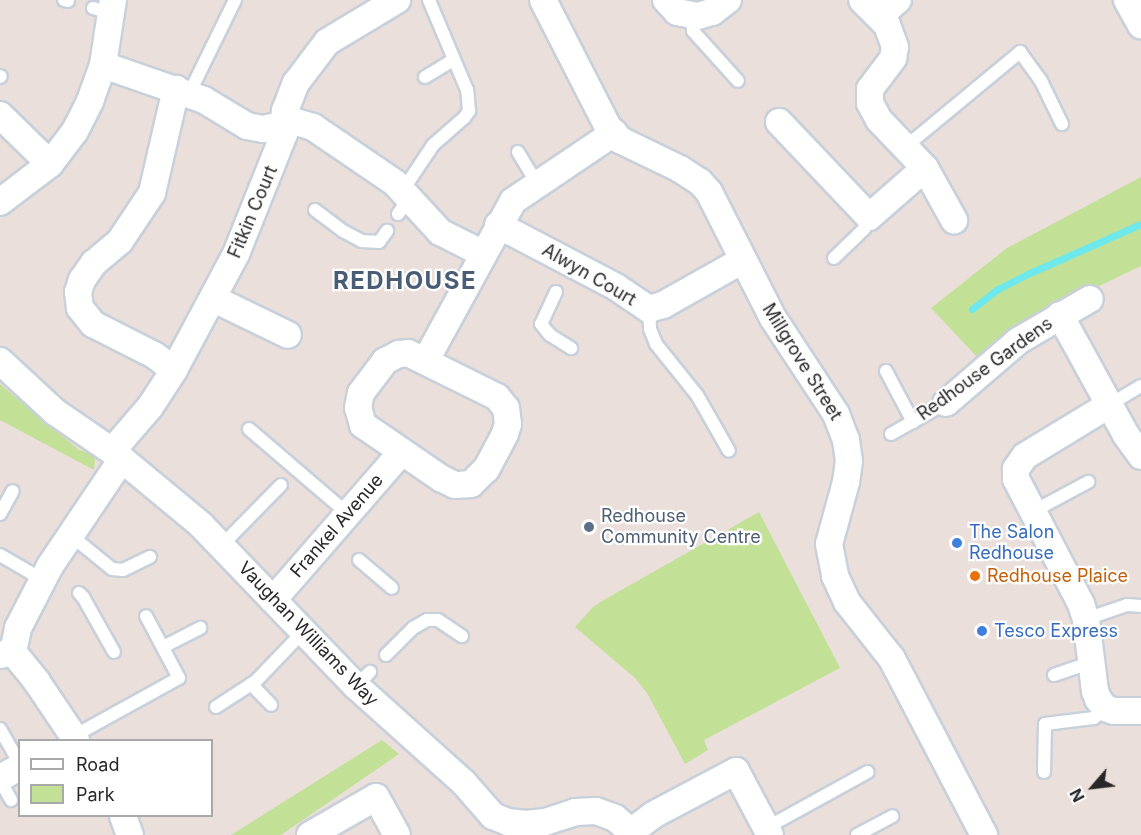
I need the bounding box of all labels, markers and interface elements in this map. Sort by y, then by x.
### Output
street label: Fitkin Court [224,163,282,261]
street label: Alwyn Court [538,239,640,311]
district label: REDHOUSE [333,267,477,295]
street label: Millgrove Street [757,300,847,424]
street label: Redhouse Gardens [913,313,1057,425]
street label: Frankel Avenue [286,470,388,582]
place label: Redhouse Community Centre [601,506,761,548]
marker: Redhouse Community Centre [582,520,596,534]
place label: The Salon Redhouse [969,522,1054,564]
marker: The Salon Redhouse [950,536,964,550]
street label: Vaughan Williams Way [233,557,383,711]
place label: Redhouse Plaice [987,565,1128,587]
marker: Redhouse Plaice [968,569,982,583]
place label: Tesco Express [994,620,1118,642]
marker: Tesco Express [975,624,989,638]
legend [18,739,213,817]
text: Road [76,754,119,775]
north arrow [1063,757,1123,817]
text: Park [76,784,115,805]
text: N [1065,785,1089,806]

